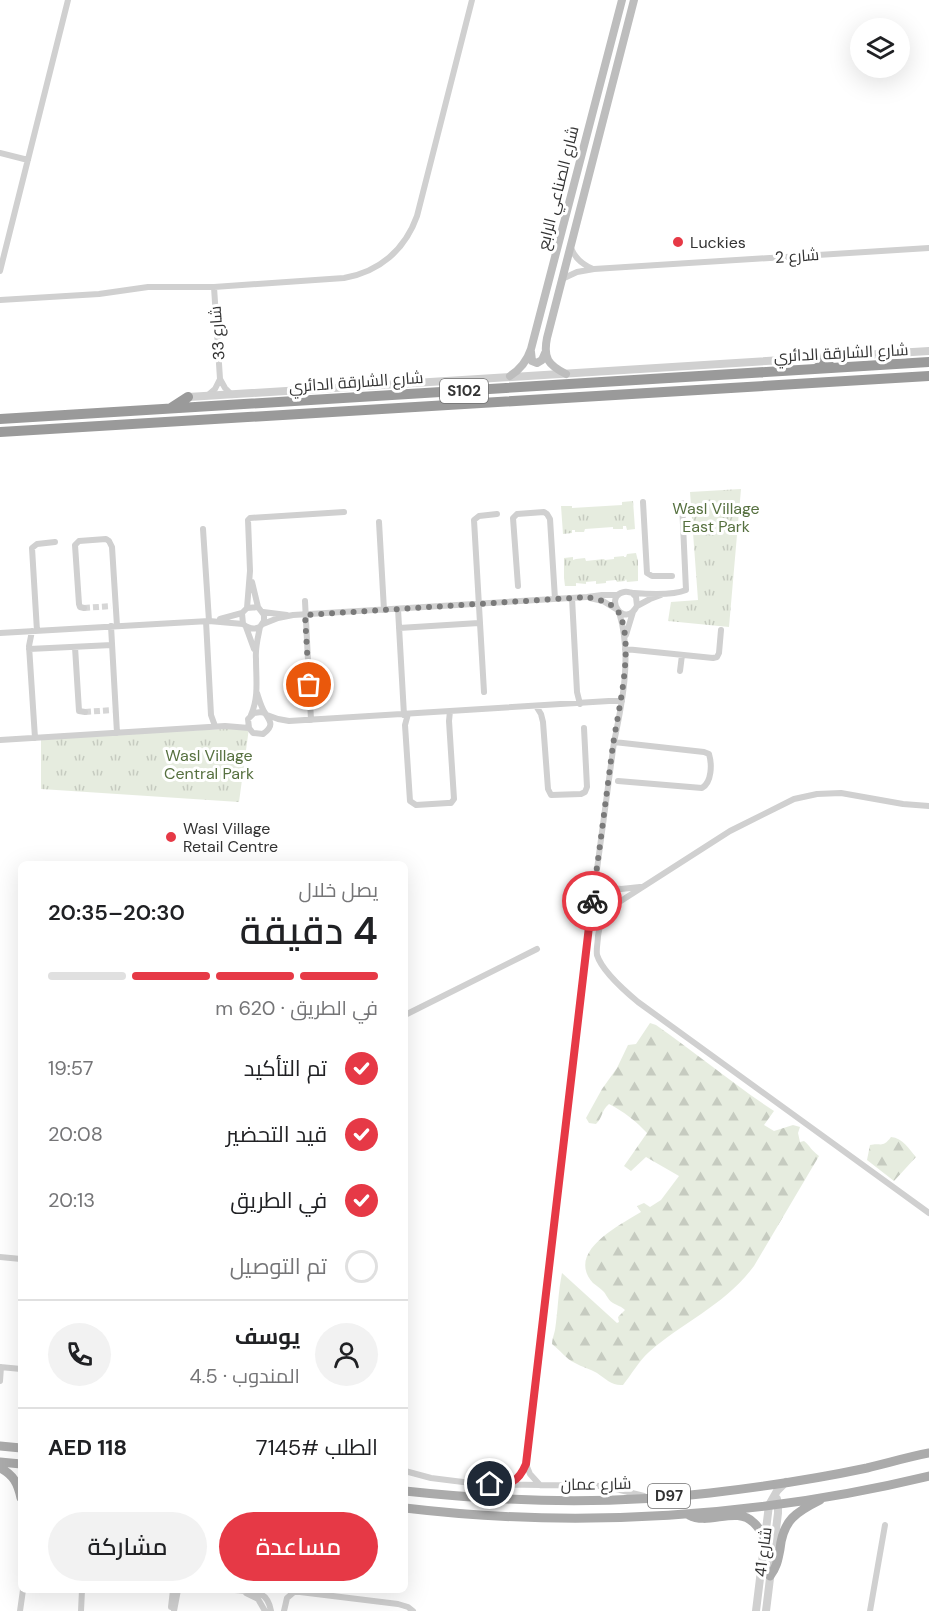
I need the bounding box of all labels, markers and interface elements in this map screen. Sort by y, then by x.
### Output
map controls [850,18,910,78]
button: layers [850,18,910,78]
street label: شارع الصناعي الرابع [532,124,586,253]
place label: Luckies [690,232,746,253]
marker: Luckies [671,235,685,249]
street label: شارع 2 [774,244,820,269]
street label: شارع 33 [205,305,230,361]
street label: شارع الشارقة الدائري [773,339,909,370]
street label: شارع الشارقة الدائري [288,367,424,400]
road number: S102 [440,379,488,403]
park label: Wasl Village East Park [672,498,760,537]
pin [283,659,334,710]
icon: bag [292,668,325,701]
park label: Wasl Village Central Park [164,745,254,784]
place label: Wasl Village Retail Centre [183,818,278,857]
marker: Wasl Village Retail Centre [164,830,178,844]
courier [562,871,622,931]
text: يصل خلال [298,877,378,903]
icon: bike [576,885,609,918]
text: 20:30–20:35 [48,898,185,927]
text: 4 دقيقة [240,905,378,956]
text: في الطريق · 620 m [215,995,378,1021]
icon: check [345,1052,378,1085]
text: تم التأكيد [244,1054,327,1083]
text: 19:57 [48,1055,93,1081]
icon: check [345,1118,378,1151]
text: قيد التحضير [226,1120,327,1149]
text: 20:08 [48,1121,103,1147]
icon: check [345,1184,378,1217]
text: في الطريق [230,1186,327,1215]
text: 20:13 [48,1187,95,1213]
text: تم التوصيل [230,1252,327,1281]
text: يوسف [235,1322,300,1351]
button: phone [48,1323,111,1386]
button: person [315,1323,378,1386]
text: المندوب · 4.5 [189,1363,300,1389]
text: AED 118 [48,1433,127,1462]
text: الطلب #7145 [256,1433,378,1462]
pin [464,1458,515,1509]
icon: home [473,1467,506,1500]
street label: شارع عمان [560,1473,632,1496]
road number: D97 [648,1484,690,1508]
button: مشاركة [48,1512,207,1581]
button: مساعدة [219,1512,378,1581]
street label: شارع 41 [750,1526,777,1578]

